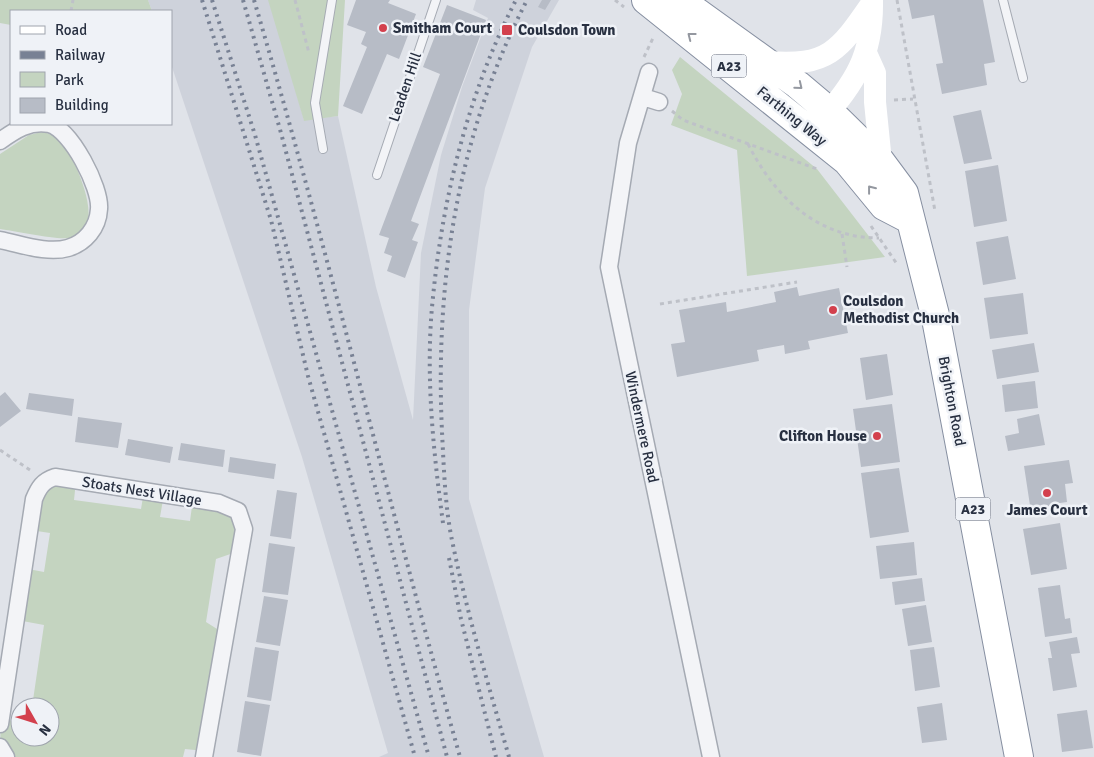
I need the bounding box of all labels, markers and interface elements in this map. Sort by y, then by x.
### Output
legend [10,10,172,125]
place label: Smitham Court [393,19,492,37]
text: Road [55,21,87,39]
place label: Coulsdon Town [518,21,616,39]
marker: Smitham Court [377,22,389,34]
marker: Coulsdon Town [500,23,514,37]
one-way arrow [688,33,697,42]
text: Railway [55,46,105,64]
street label: Leaden Hill [385,50,425,124]
road number: A23 [712,54,746,78]
text: Park [55,71,84,89]
one-way arrow [793,81,802,89]
street label: Farthing Way [754,82,830,150]
text: Building [55,96,109,114]
one-way arrow [868,186,877,195]
place label: Coulsdon Methodist Church [843,292,959,327]
marker: Coulsdon Methodist Church [827,304,839,316]
street label: Brighton Road [934,354,970,448]
street label: Windermere Road [621,370,663,484]
place label: Clifton House [779,427,867,445]
marker: Clifton House [871,430,883,442]
street label: Stoats Nest Village [81,473,203,509]
marker: James Court [1041,487,1053,499]
road number: A23 [956,498,990,520]
place label: James Court [1006,501,1088,519]
north arrow [10,697,60,747]
text: N [35,721,54,739]

